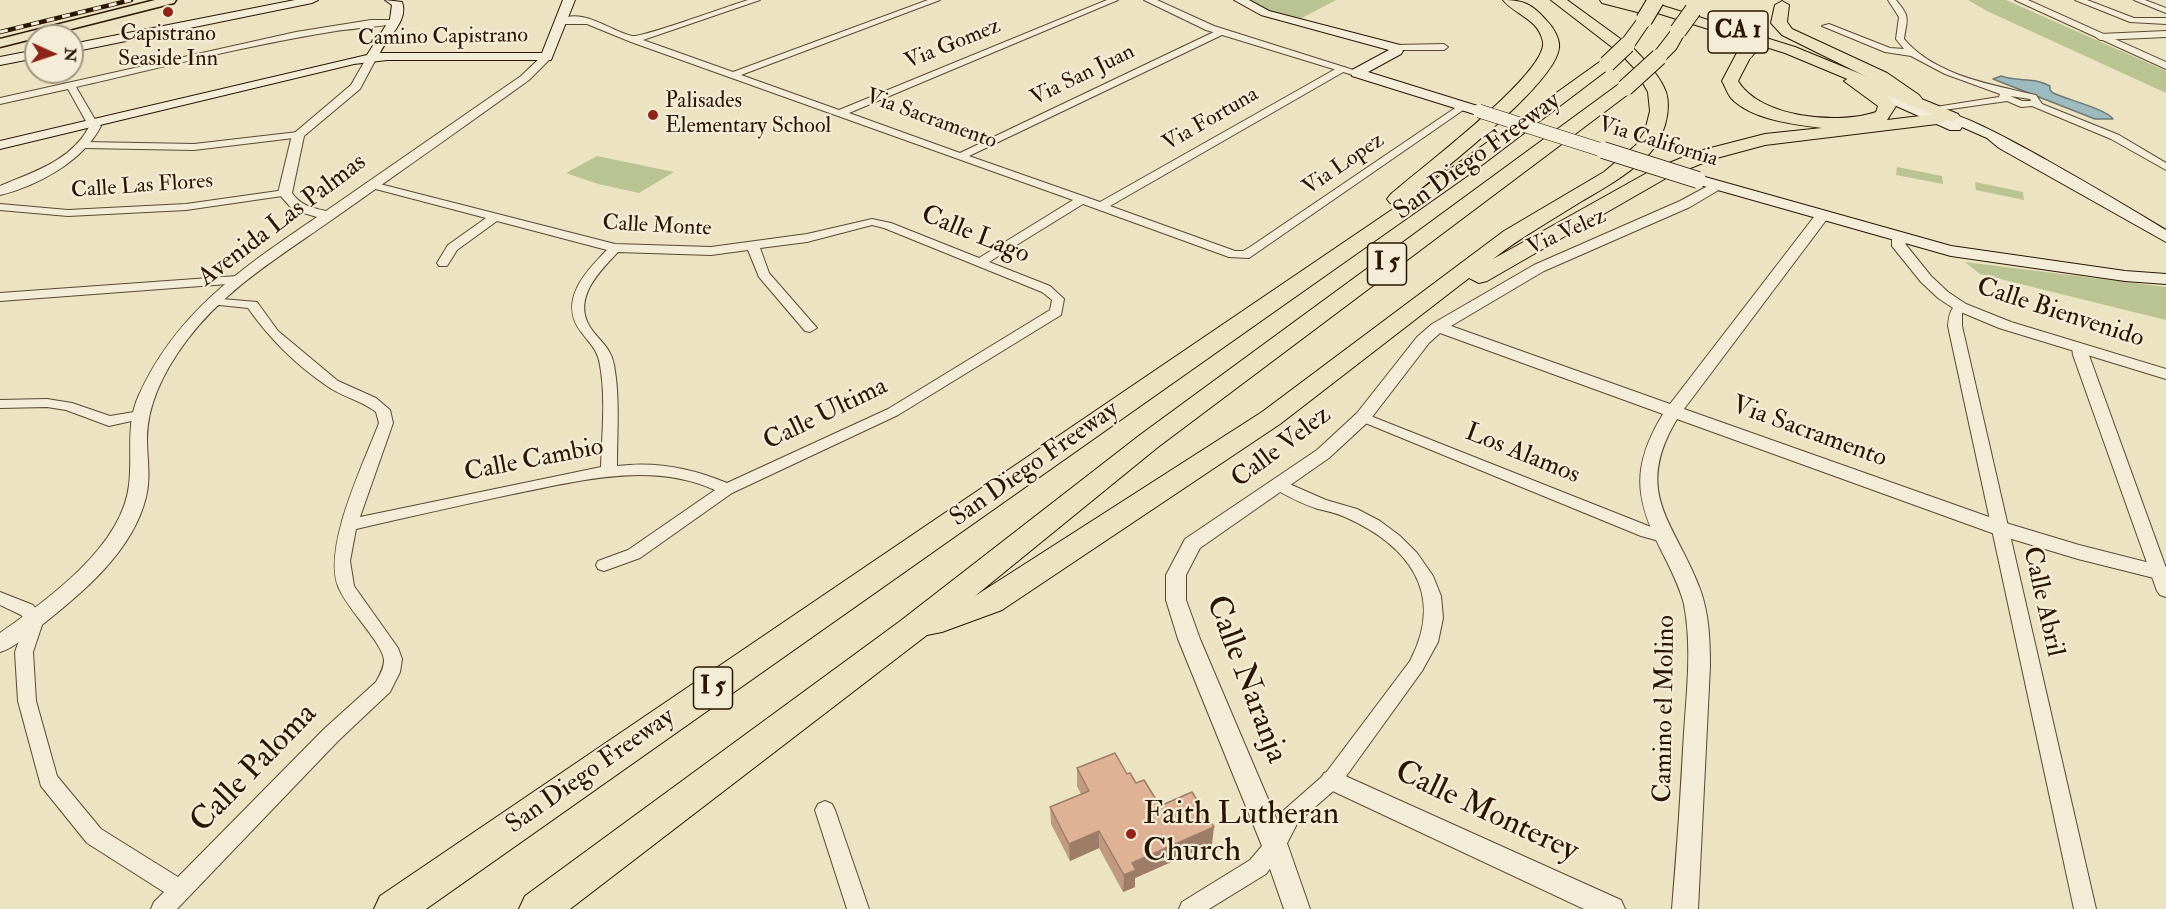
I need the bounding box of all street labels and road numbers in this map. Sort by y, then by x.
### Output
road number: CA 1 [1708,11,1768,53]
street label: Via Gomez [901,14,1005,76]
street label: Camino Capistrano [358,23,528,53]
street label: Via San Juan [1027,39,1139,113]
street label: Via Fortuna [1159,82,1263,158]
street label: Via Sacramento [862,84,1000,156]
street label: San Diego Freeway [1389,86,1567,228]
street label: Via California [1595,112,1721,174]
street label: Via Lopez [1298,128,1390,202]
street label: Avenida Las Palmas [193,148,373,294]
street label: Calle Las Flores [70,169,214,205]
street label: Calle Lago [916,200,1034,272]
street label: Via Velez [1524,204,1610,262]
street label: Calle Monte [602,211,712,243]
road number: I 5 [1368,243,1406,285]
street label: Calle Bienvenido [1972,272,2148,356]
street label: Calle Ultima [759,372,893,458]
street label: Via Sacramento [1727,391,1891,475]
street label: San Diego Freeway [945,395,1125,535]
street label: Calle Velez [1226,401,1338,495]
street label: Los Alamos [1460,418,1584,492]
street label: Calle Cambio [462,432,606,490]
street label: Calle Abril [2014,544,2070,660]
street label: Calle Naranja [1196,591,1294,769]
street label: Camino el Molino [1649,615,1683,803]
road number: I 5 [694,667,732,709]
street label: Calle Paloma [184,696,326,842]
street label: San Diego Freeway [501,702,681,842]
street label: Calle Monterey [1388,754,1584,872]

